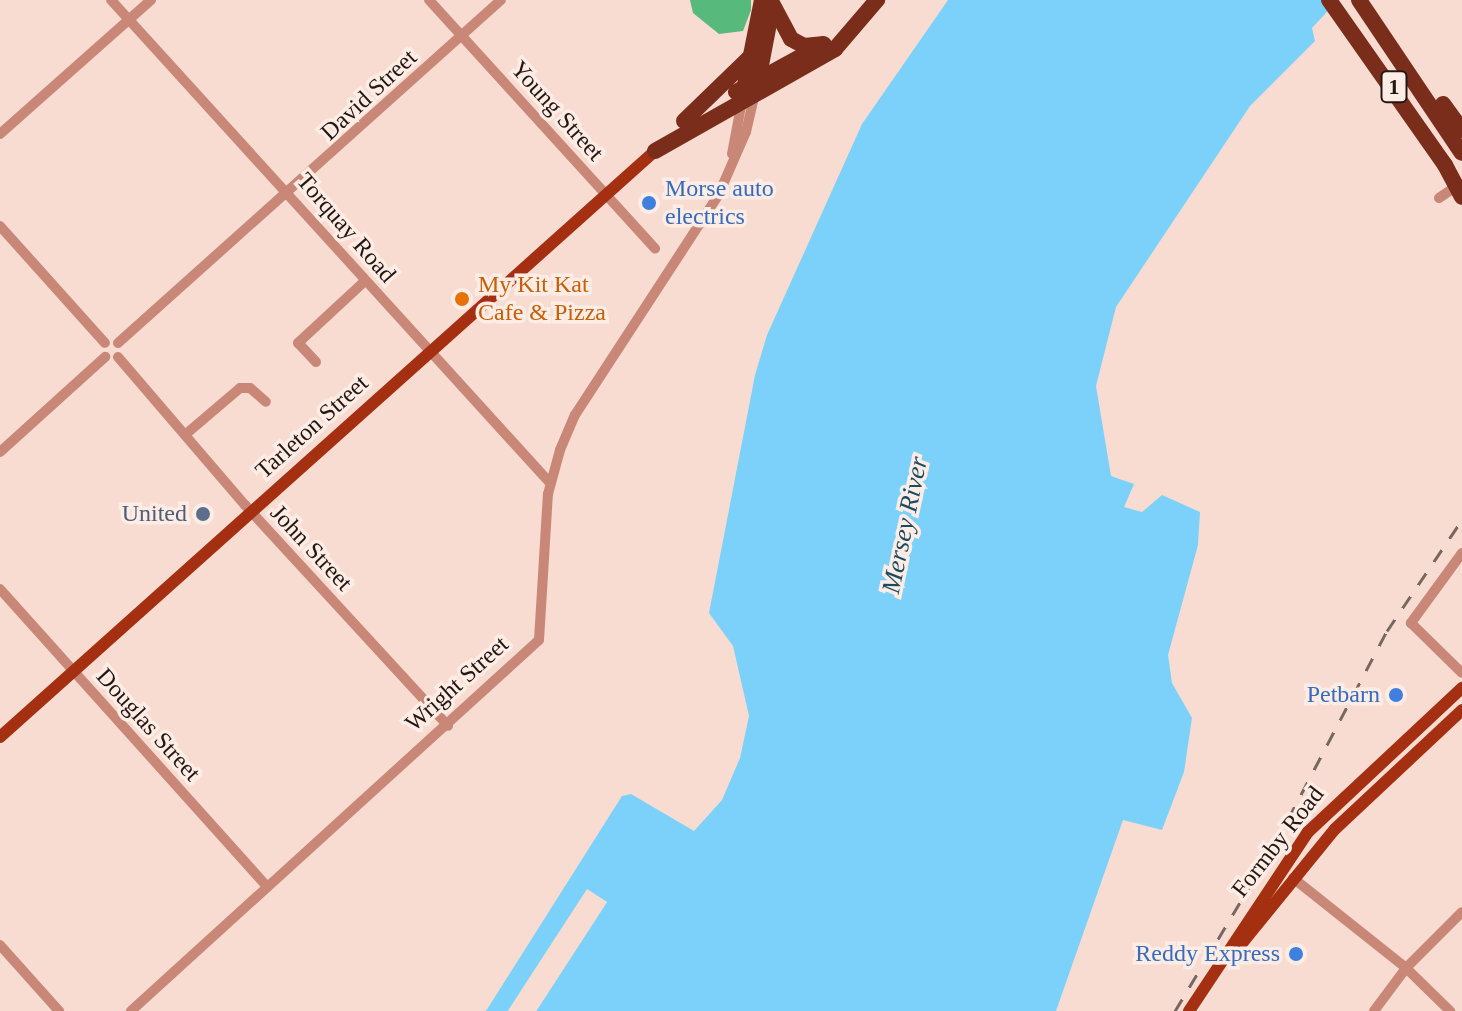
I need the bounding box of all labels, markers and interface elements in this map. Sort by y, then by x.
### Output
street label: David Street [315,43,423,147]
street label: Young Street [505,55,609,167]
road number: 1 [1380,69,1408,105]
street label: Torquay Road [290,167,402,289]
place label: Morse auto electrics [665,175,774,231]
marker: Morse auto electrics [640,194,658,212]
place label: My Kit Kat Cafe & Pizza [478,271,606,327]
marker: My Kit Kat Cafe & Pizza [453,290,471,308]
street label: Tarleton Street [250,369,374,485]
water label: Mersey River [875,454,935,596]
street label: John Street [264,499,358,597]
place label: United [122,500,187,528]
marker: United [194,505,212,523]
street label: Wright Street [399,630,515,738]
street label: Douglas Street [90,663,206,787]
place label: Petbarn [1307,681,1380,709]
marker: Petbarn [1387,686,1405,704]
street label: Formby Road [1226,781,1330,903]
place label: Reddy Express [1135,940,1280,968]
marker: Reddy Express [1287,945,1305,963]

